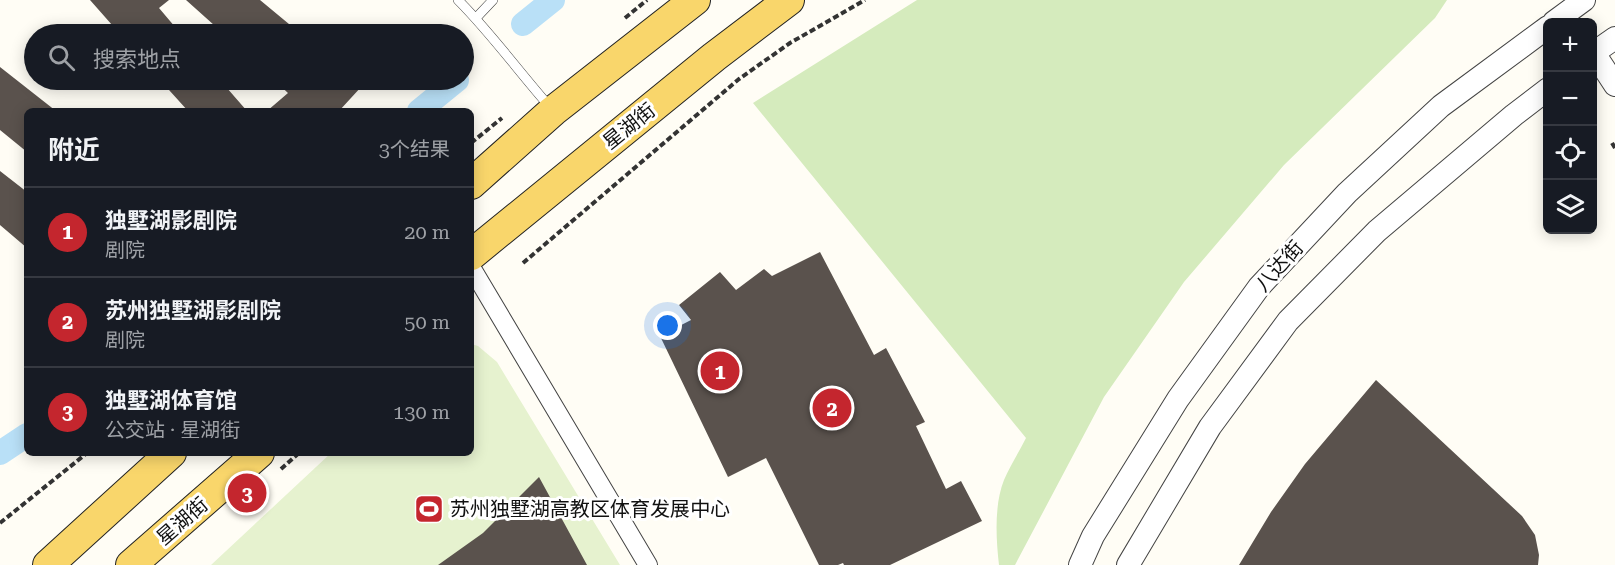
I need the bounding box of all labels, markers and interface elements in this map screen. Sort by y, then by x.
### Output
map controls [1543,18,1597,234]
button: + [1543,18,1597,72]
search box [24,24,474,90]
icon: search [45,41,78,74]
text: 搜索地点 [93,47,181,72]
button: − [1543,72,1597,126]
street label: 星湖街 [598,98,660,154]
button: locate [1543,126,1597,180]
text: 附近 [48,135,100,165]
text: 3个结果 [379,137,450,161]
button: layers [1543,180,1597,234]
text: 独墅湖影剧院 [105,208,237,233]
text: 1 [62,220,73,244]
text: 20 m [404,220,450,244]
street label: 八达街 [1250,236,1308,296]
text: 剧院 [105,238,145,262]
text: 苏州独墅湖影剧院 [105,298,281,323]
text: 2 [62,310,73,334]
text: 50 m [404,310,450,334]
your location [653,311,682,340]
text: 剧院 [105,328,145,352]
pin: 1 [700,348,740,394]
pin: 2 [812,386,852,430]
text: 独墅湖体育馆 [105,388,237,413]
text: 3 [62,400,73,424]
text: 130 m [393,400,450,424]
text: 公交站 · 星湖街 [105,418,240,442]
pin: 3 [228,470,266,516]
street label: 星湖街 [151,492,213,550]
sports icon: 苏州独墅湖高教区体育发展中心 [413,493,445,525]
place label: 苏州独墅湖高教区体育发展中心 [450,497,730,521]

